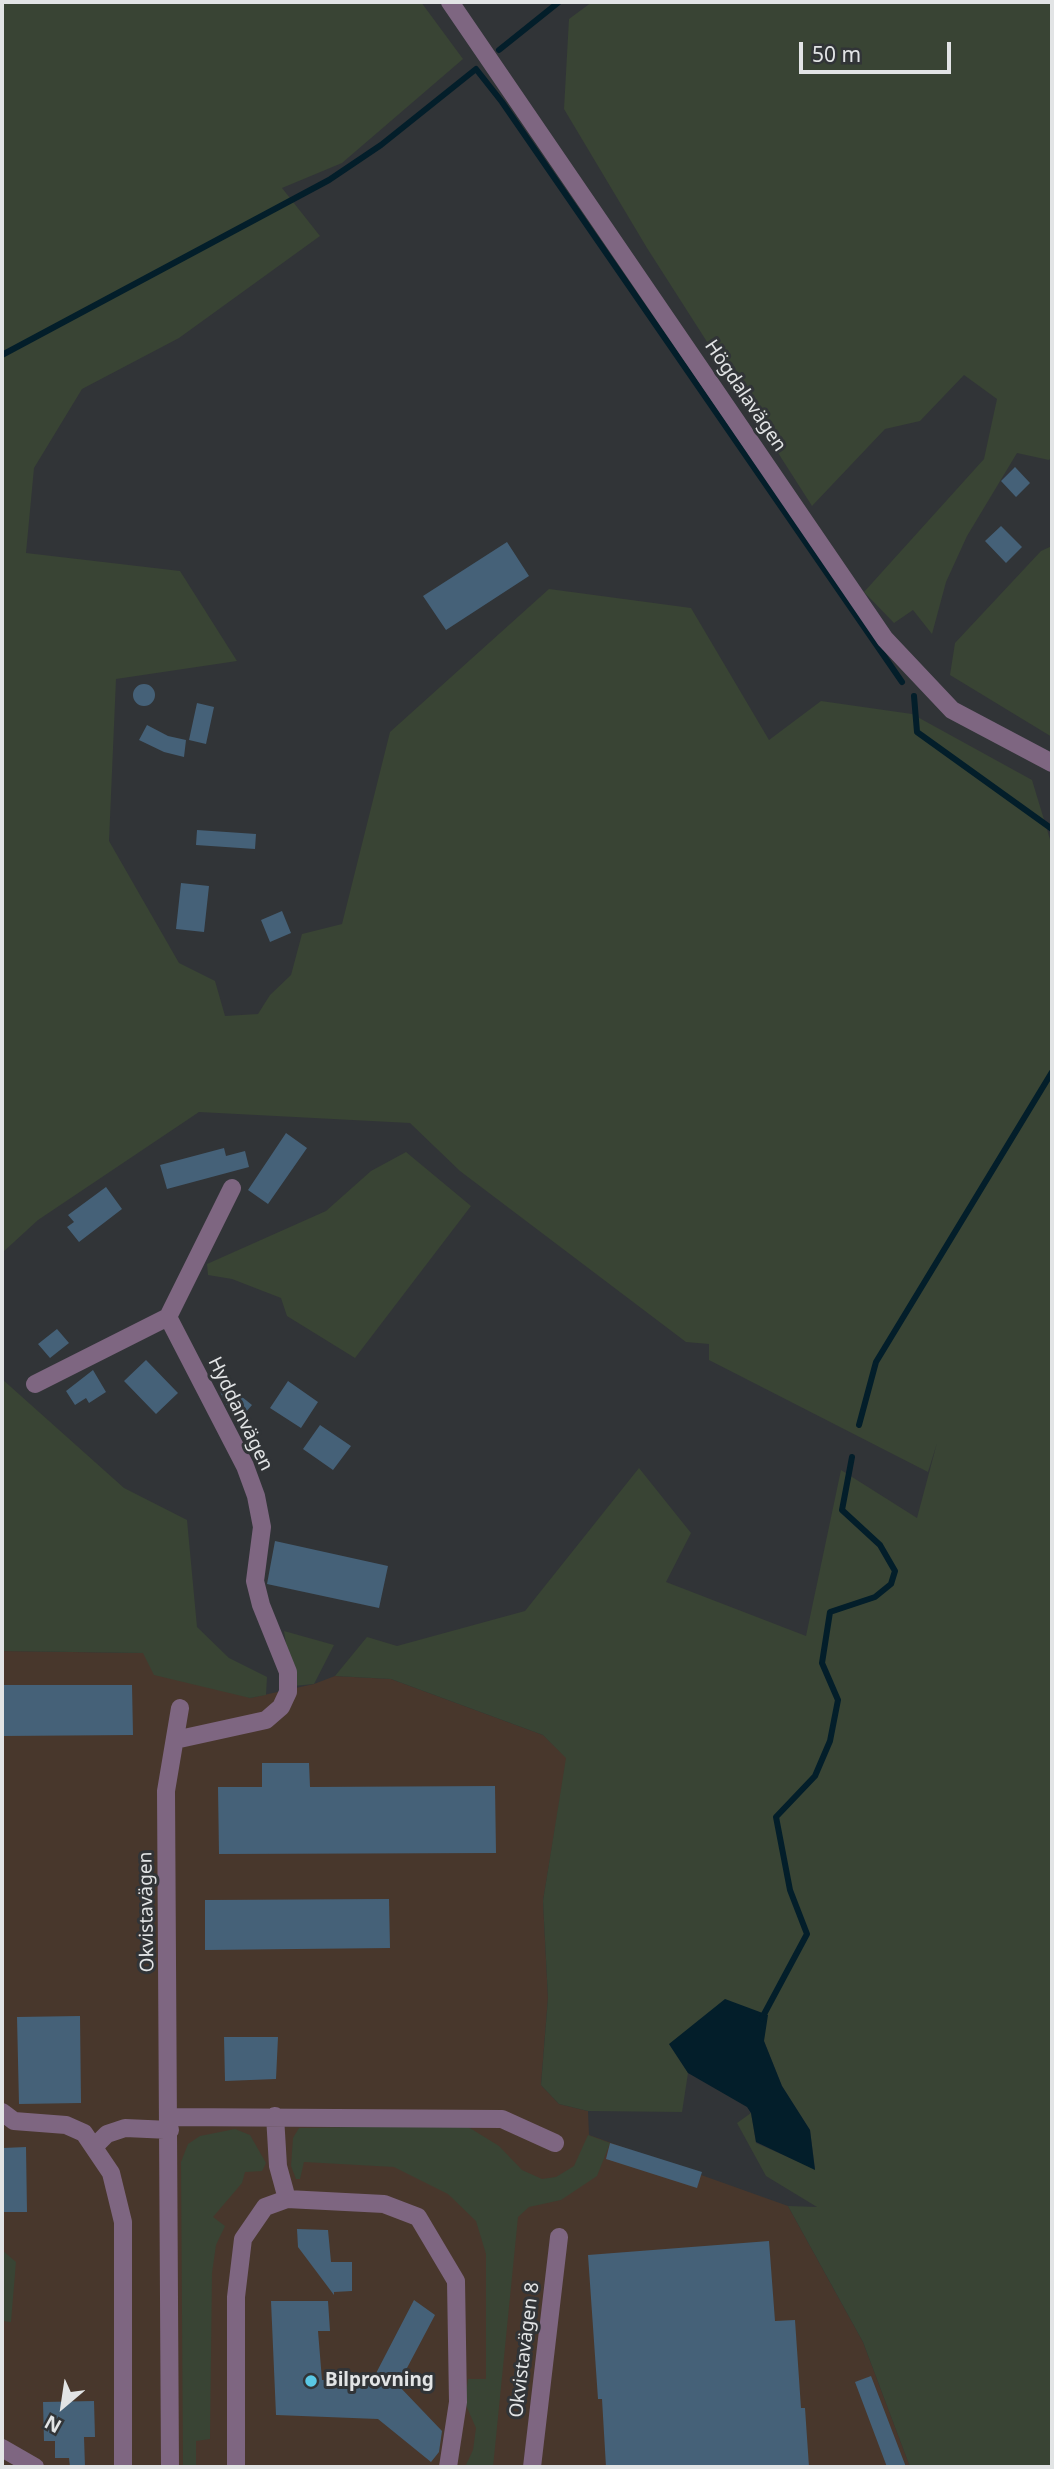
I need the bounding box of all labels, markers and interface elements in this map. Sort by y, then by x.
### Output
scale bar [802,28,954,72]
text: 50 m [812,40,861,68]
street label: Högdalavägen [699,336,791,456]
street label: Hyddanvägen [203,1353,277,1475]
street label: Okvistavägen [135,1852,159,1972]
street label: Okvistavägen 8 [505,2281,545,2419]
place label: Bilprovning [325,2370,434,2392]
north arrow [28,2371,98,2441]
marker: Bilprovning [303,2373,319,2389]
text: N [40,2409,66,2439]

